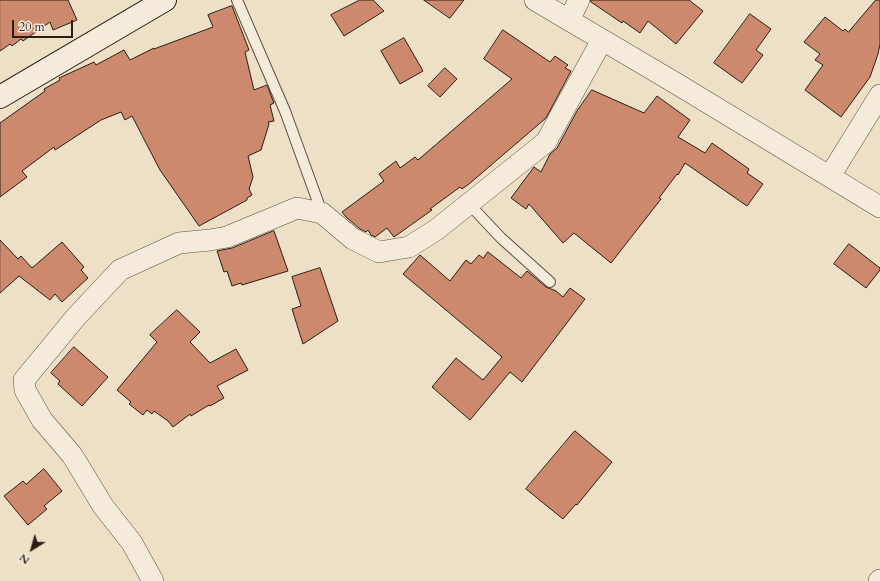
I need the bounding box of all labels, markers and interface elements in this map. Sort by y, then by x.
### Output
scale bar [14,12,75,38]
text: 20 m [19,19,45,35]
north arrow [12,529,52,569]
text: N [16,550,33,568]

